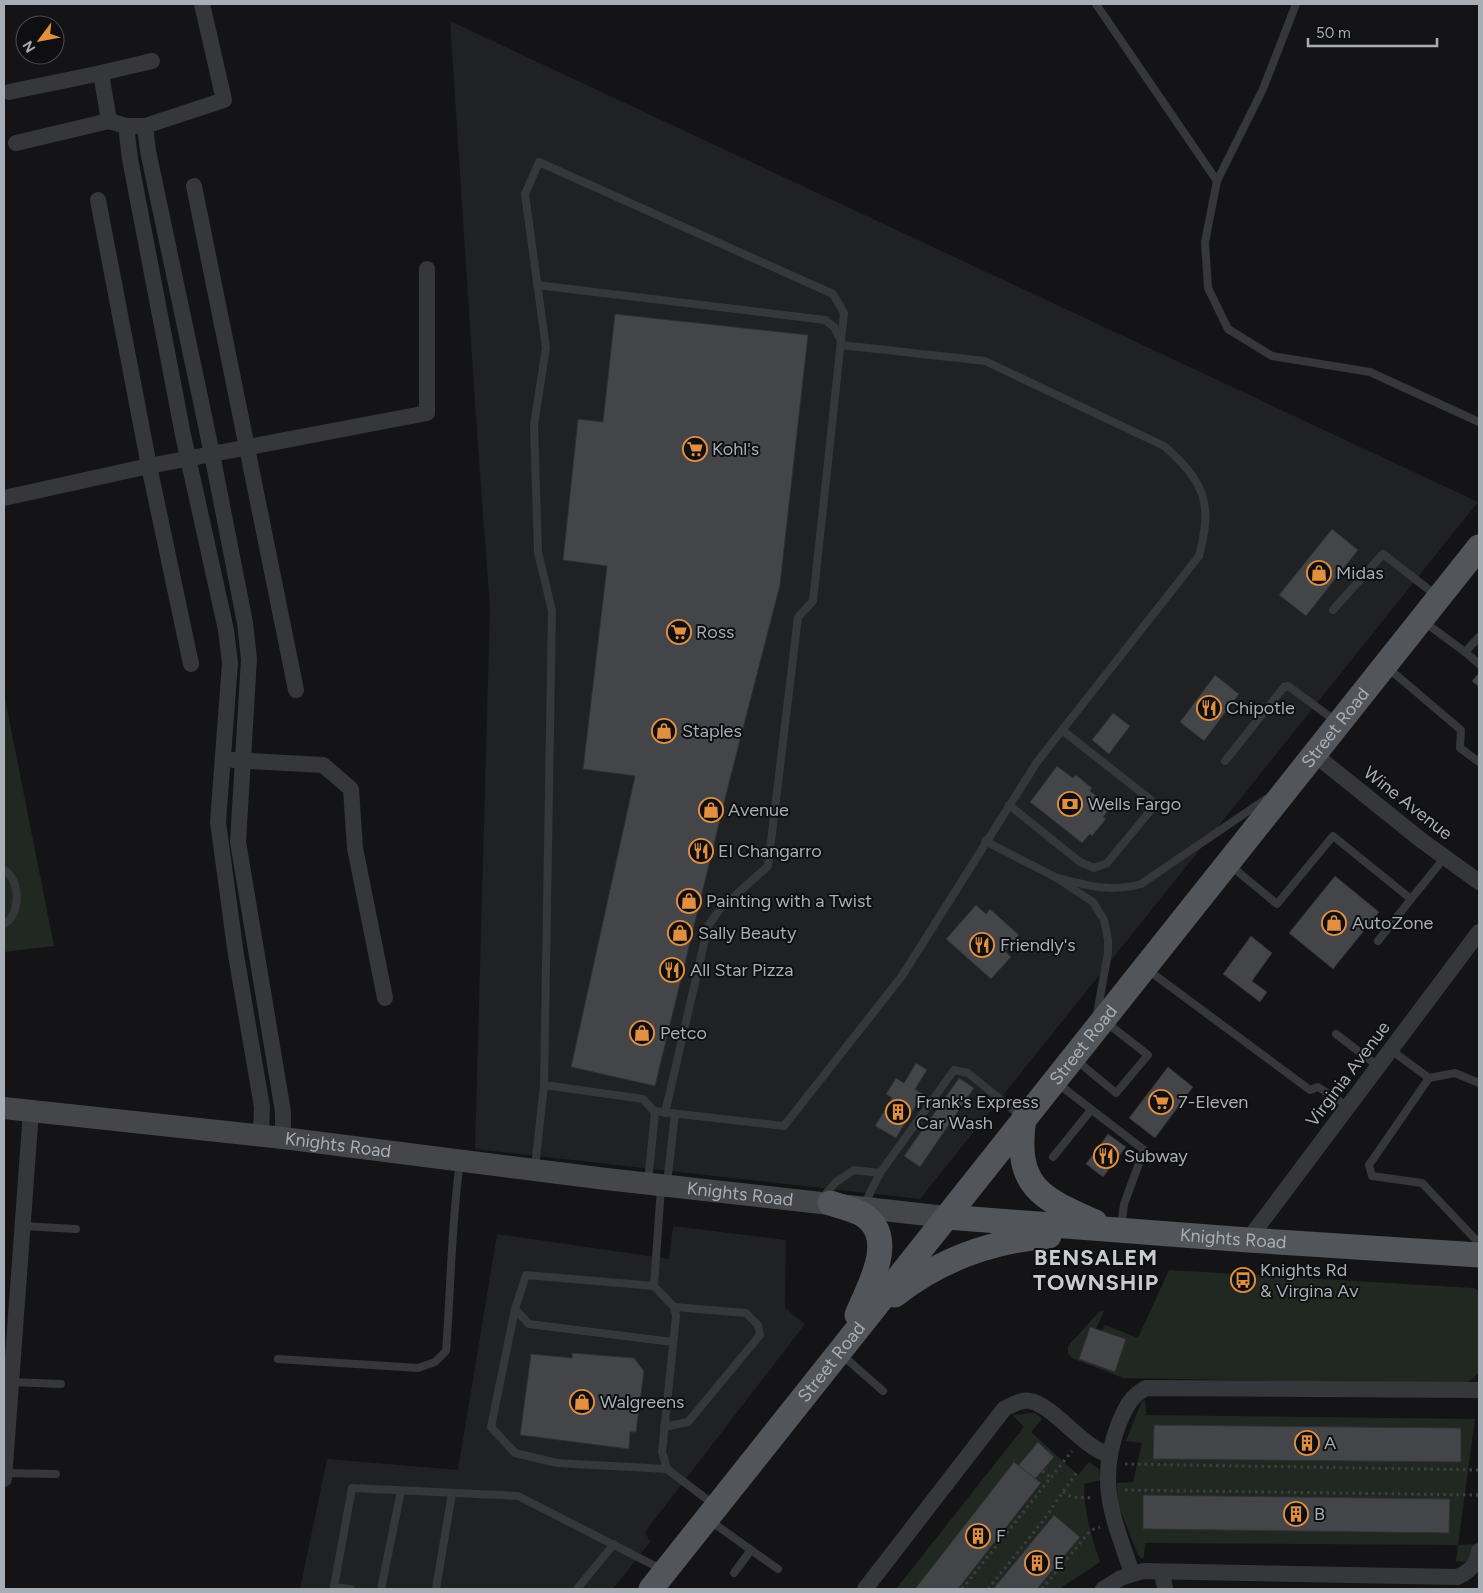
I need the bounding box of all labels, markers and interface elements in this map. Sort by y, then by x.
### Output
north arrow [15,15,65,65]
scale bar [1308,15,1437,47]
text: 50 m [1316,24,1351,42]
text: N [19,38,39,56]
supermarket icon: Kohl's [682,436,708,462]
place label: Kohl's [712,438,759,460]
shop icon: Midas [1306,560,1332,586]
place label: Midas [1336,562,1384,584]
supermarket icon: Ross [666,619,692,645]
place label: Ross [696,621,734,643]
street label: Street Road [1297,683,1374,772]
restaurant icon: Chipotle [1196,695,1222,721]
place label: Chipotle [1226,697,1295,719]
shop icon: Staples [651,718,677,744]
place label: Staples [682,720,742,742]
street label: Wine Avenue [1359,761,1457,845]
bank icon: Wells Fargo [1057,791,1083,817]
place label: Wells Fargo [1088,793,1181,815]
shop icon: Avenue [698,797,724,823]
place label: Avenue [728,799,789,821]
restaurant icon: El Changarro [688,838,714,864]
place label: El Changarro [718,840,822,862]
shop icon: Painting with a Twist [676,888,702,914]
place label: Painting with a Twist [706,890,872,912]
shop icon: AutoZone [1321,910,1347,936]
place label: AutoZone [1352,912,1433,934]
shop icon: Sally Beauty [667,920,693,946]
place label: Sally Beauty [698,922,797,944]
restaurant icon: Friendly's [969,932,995,958]
place label: Friendly's [1000,934,1076,956]
restaurant icon: All Star Pizza [659,957,685,983]
place label: All Star Pizza [690,959,794,981]
street label: Street Road [1045,1000,1122,1089]
street label: Virginia Avenue [1301,1017,1395,1131]
shop icon: Petco [629,1020,655,1046]
place label: Petco [660,1022,707,1044]
supermarket icon: 7-Eleven [1148,1089,1174,1115]
place label: Frank's Express Car Wash [916,1091,1039,1134]
place label: 7-Eleven [1178,1091,1248,1113]
building icon: Frank's Express Car Wash [885,1099,911,1125]
street label: Knights Road [284,1127,392,1163]
restaurant icon: Subway [1093,1143,1119,1169]
place label: Subway [1124,1145,1188,1167]
street label: Knights Road [686,1177,794,1211]
street label: Knights Road [1179,1224,1287,1253]
district label: BENSALEM TOWNSHIP [1033,1244,1159,1296]
place label: Knights Rd & Virgina Av [1260,1259,1359,1302]
bus stop icon: Knights Rd & Virgina Av [1230,1267,1256,1293]
street label: Street Road [793,1317,870,1407]
shop icon: Walgreens [569,1389,595,1415]
place label: Walgreens [600,1391,684,1413]
building icon: A [1294,1430,1320,1456]
place label: A [1324,1432,1336,1454]
building icon: B [1283,1501,1309,1527]
place label: B [1314,1503,1325,1525]
building icon: F [965,1523,991,1549]
place label: F [996,1525,1006,1547]
building icon: E [1024,1550,1050,1576]
place label: E [1054,1552,1065,1574]

